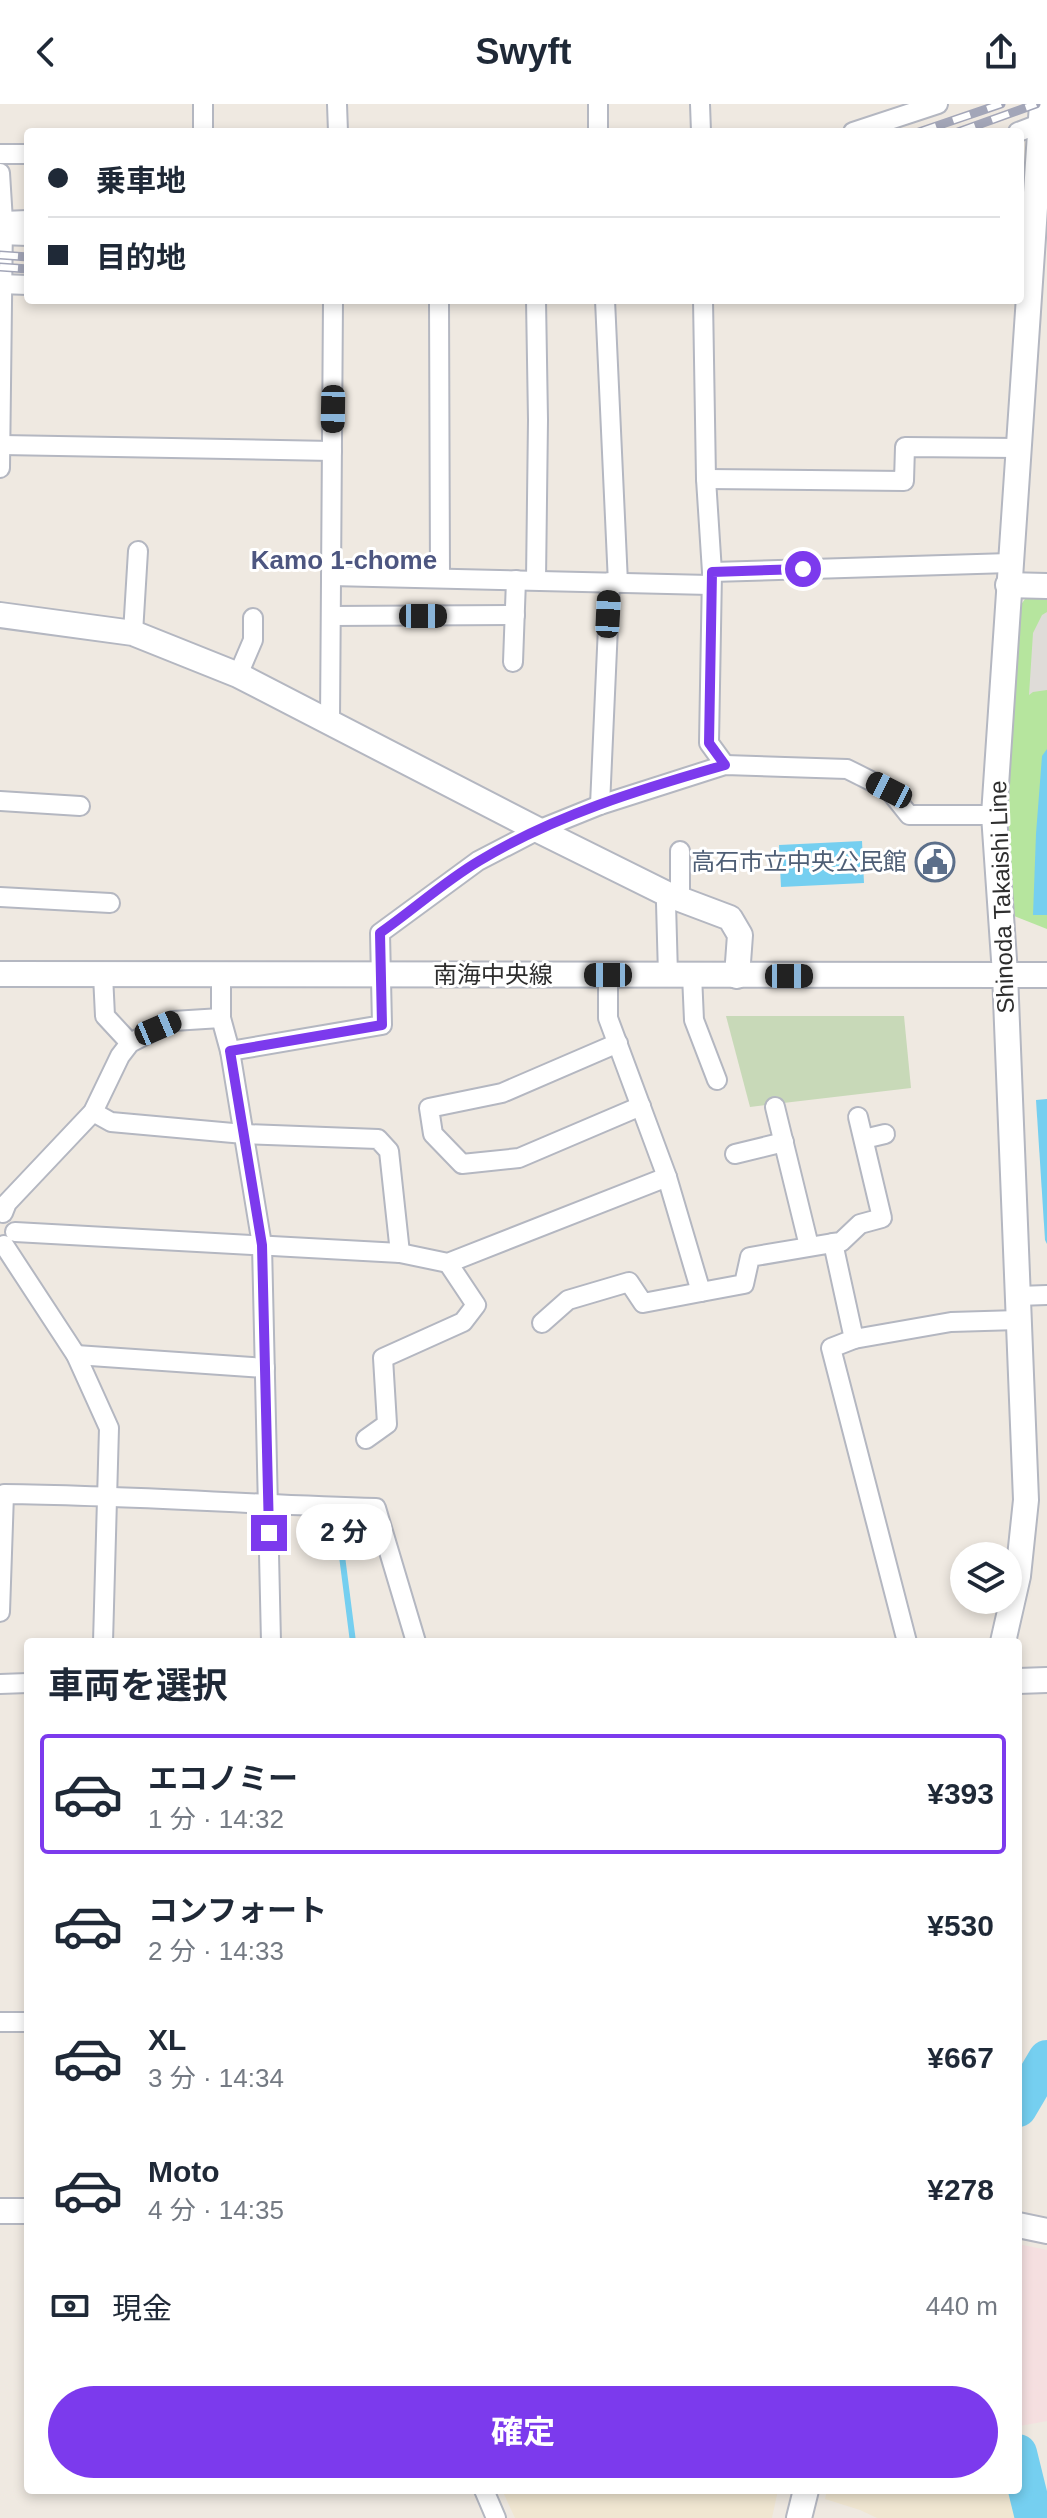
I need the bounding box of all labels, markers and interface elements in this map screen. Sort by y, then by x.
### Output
icon: back [24,30,68,74]
icon: share [979,30,1023,74]
text: Swyft [475,31,572,72]
text: 乗車地 [96,164,186,197]
text: 目的地 [96,241,186,274]
car [321,385,345,433]
district label: Kamo 1-chome [251,545,437,575]
route start [785,551,821,587]
car [595,589,621,639]
car [399,604,447,628]
car [862,768,916,812]
street label: Shinoda Takaishi Line [984,780,1019,1014]
public building icon: 高石市立中央公民館 [914,841,956,883]
place label: 高石市立中央公民館 [691,848,907,875]
street label: 南海中央線 [433,961,553,988]
car [584,963,632,987]
car [765,964,813,988]
car [131,1008,185,1048]
callout: 2 分 [297,1505,393,1561]
route end [251,1515,287,1551]
text: 2 分 [320,1517,368,1547]
map controls [950,1542,1022,1614]
button: layers [950,1542,1022,1614]
text: 車両を選択 [48,1665,228,1706]
icon: car [52,1758,124,1830]
text: エコノミー [148,1762,298,1795]
text: ¥393 [927,1777,994,1810]
text: 1 分 · 14:32 [148,1804,284,1834]
icon: car [52,1890,124,1962]
text: コンフォート [148,1894,327,1927]
text: ¥530 [927,1909,994,1942]
text: 2 分 · 14:33 [148,1936,284,1966]
icon: car [52,2022,124,2094]
text: XL [148,2023,186,2056]
text: ¥667 [927,2041,994,2074]
text: 3 分 · 14:34 [148,2063,284,2093]
icon: car [52,2154,124,2226]
text: Moto [148,2155,220,2188]
text: ¥278 [927,2173,994,2206]
text: 4 分 · 14:35 [148,2195,284,2225]
icon: cash [48,2284,92,2328]
text: 440 m [926,2291,998,2321]
text: 現金 [112,2292,172,2325]
button: 確定 [48,2386,998,2478]

